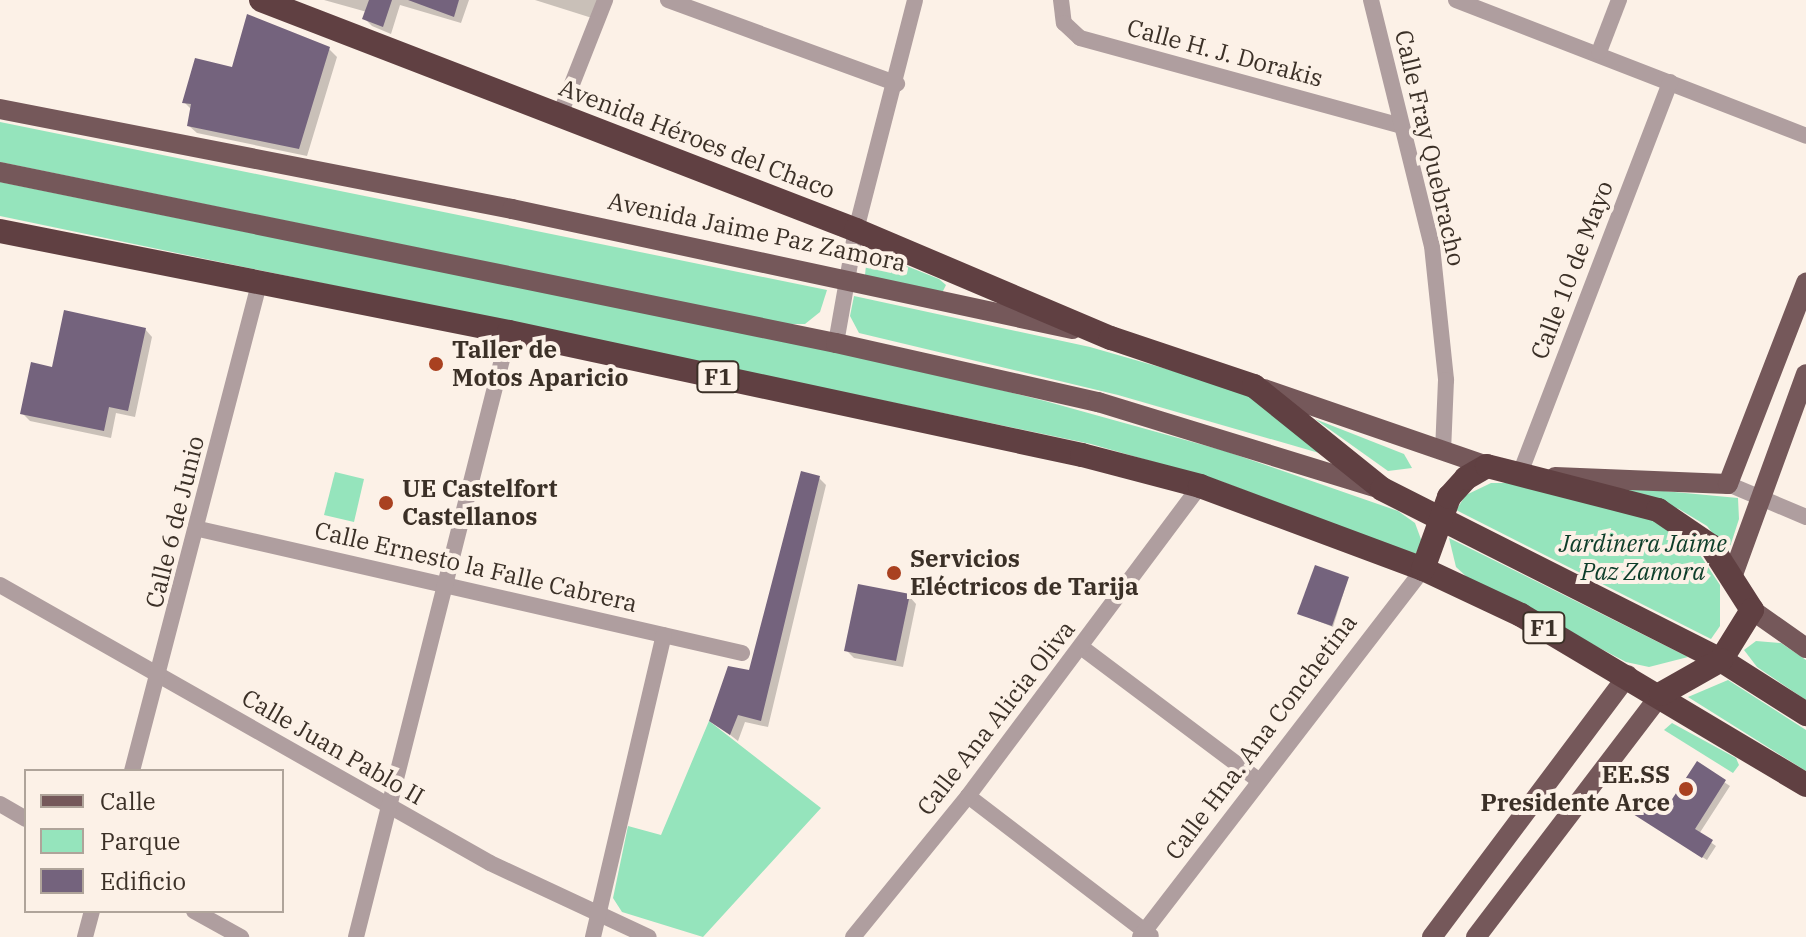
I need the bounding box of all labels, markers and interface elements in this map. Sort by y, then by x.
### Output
street label: Calle H. J. Dorakis [1124,13,1326,93]
street label: Calle Fray Quebracho [1389,27,1471,269]
street label: Avenida Héroes del Chaco [555,73,839,205]
street label: Calle 10 de Mayo [1525,177,1619,363]
street label: Avenida Jaime Paz Zamora [605,186,909,278]
place label: Taller de Motos Aparicio [452,336,629,392]
marker: Taller de Motos Aparicio [427,355,445,373]
road number: F1 [696,359,740,395]
street label: Calle 6 de Junio [140,433,210,611]
place label: UE Castelfort Castellanos [402,475,557,531]
marker: UE Castelfort Castellanos [377,494,395,512]
street label: Calle Ernesto la Falle Cabrera [312,516,640,618]
park label: Jardinera Jaime Paz Zamora [1559,530,1727,586]
place label: Servicios Eléctricos de Tarija [910,545,1139,601]
marker: Servicios Eléctricos de Tarija [885,564,903,582]
street label: Calle Hna. Ana Conchetina [1159,609,1363,865]
road number: F1 [1522,610,1566,646]
street label: Calle Ana Alicia Oliva [911,615,1081,821]
street label: Calle Juan Pablo II [237,683,429,811]
place label: EE.SS Presidente Arce [1481,761,1670,817]
legend [24,769,284,913]
marker: EE.SS Presidente Arce [1677,780,1695,798]
text: Calle [100,785,156,817]
text: Parque [100,825,180,857]
text: Edificio [100,865,186,897]

